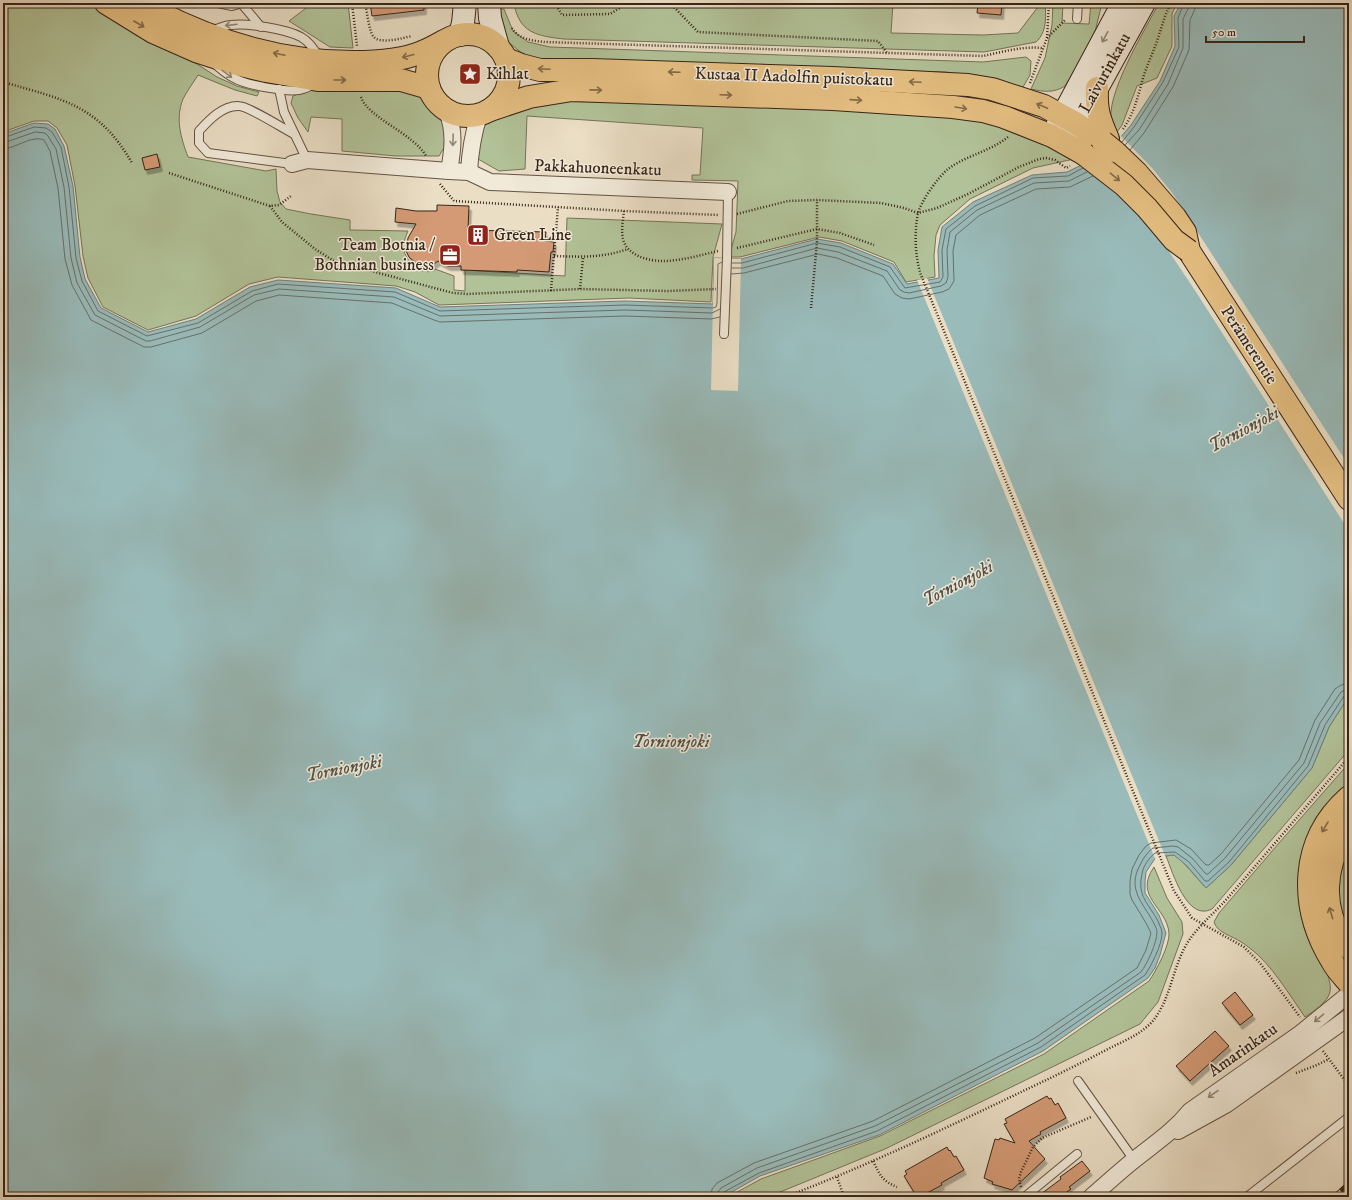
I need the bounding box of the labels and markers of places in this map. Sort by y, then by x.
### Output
place icon: Kihlat [457,61,483,87]
place label: Kihlat [486,63,530,85]
building icon: Green Line [465,222,491,248]
place label: Green Line [494,224,571,246]
place label: Team Botnia / Bothnian business [314,234,435,276]
office icon: Team Botnia / Bothnian business [437,242,463,268]

